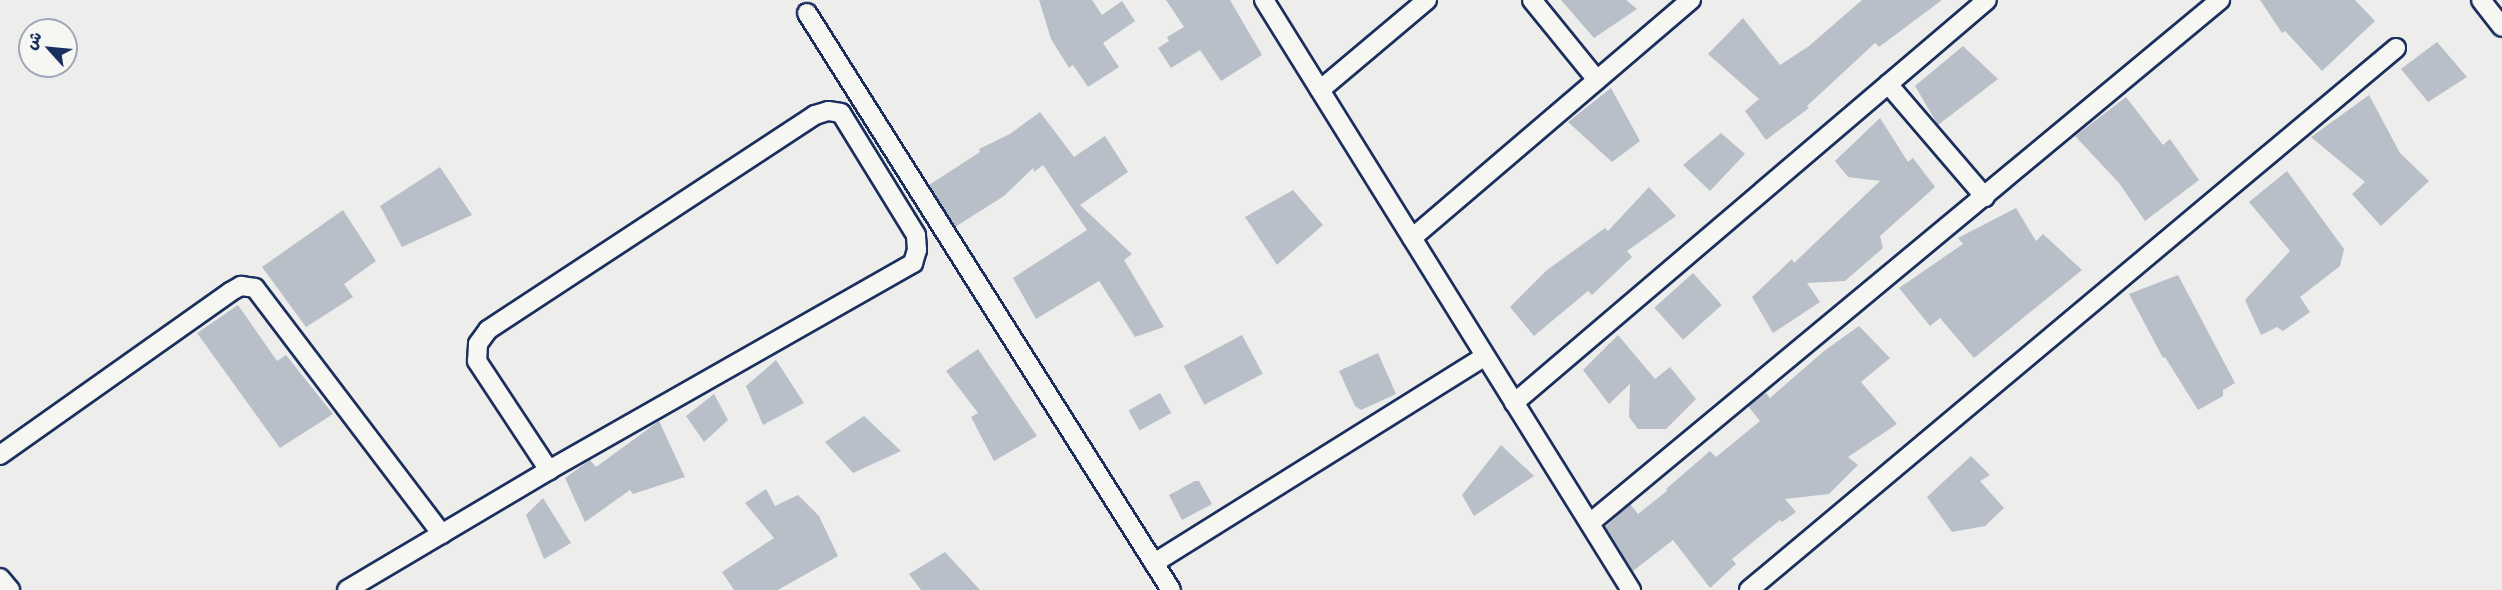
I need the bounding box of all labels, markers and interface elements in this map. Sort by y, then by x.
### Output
north arrow [18,18,78,78]
text: ش [21,28,47,53]

